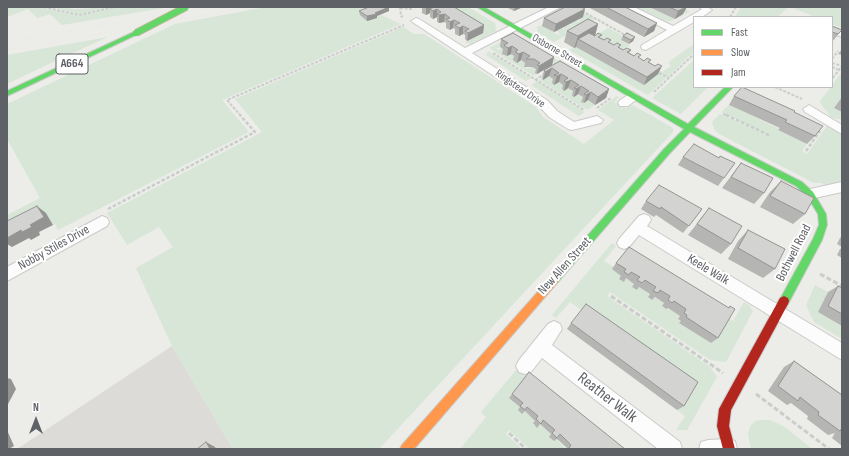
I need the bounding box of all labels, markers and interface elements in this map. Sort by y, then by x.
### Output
legend [693,16,833,88]
text: Fast [731,25,748,40]
street label: Osborne Street [530,31,584,71]
text: Slow [731,45,750,60]
road number: A664 [56,54,88,74]
text: Jam [731,65,746,80]
street label: Ringstead Drive [493,67,547,111]
street label: Nobby Stiles Drive [16,222,92,274]
street label: Bothwell Road [773,222,815,284]
street label: New Allen Street [535,234,595,298]
street label: Keele Walk [684,251,732,289]
street label: Reather Walk [573,369,641,427]
north arrow [16,400,56,440]
text: N [33,401,39,414]

